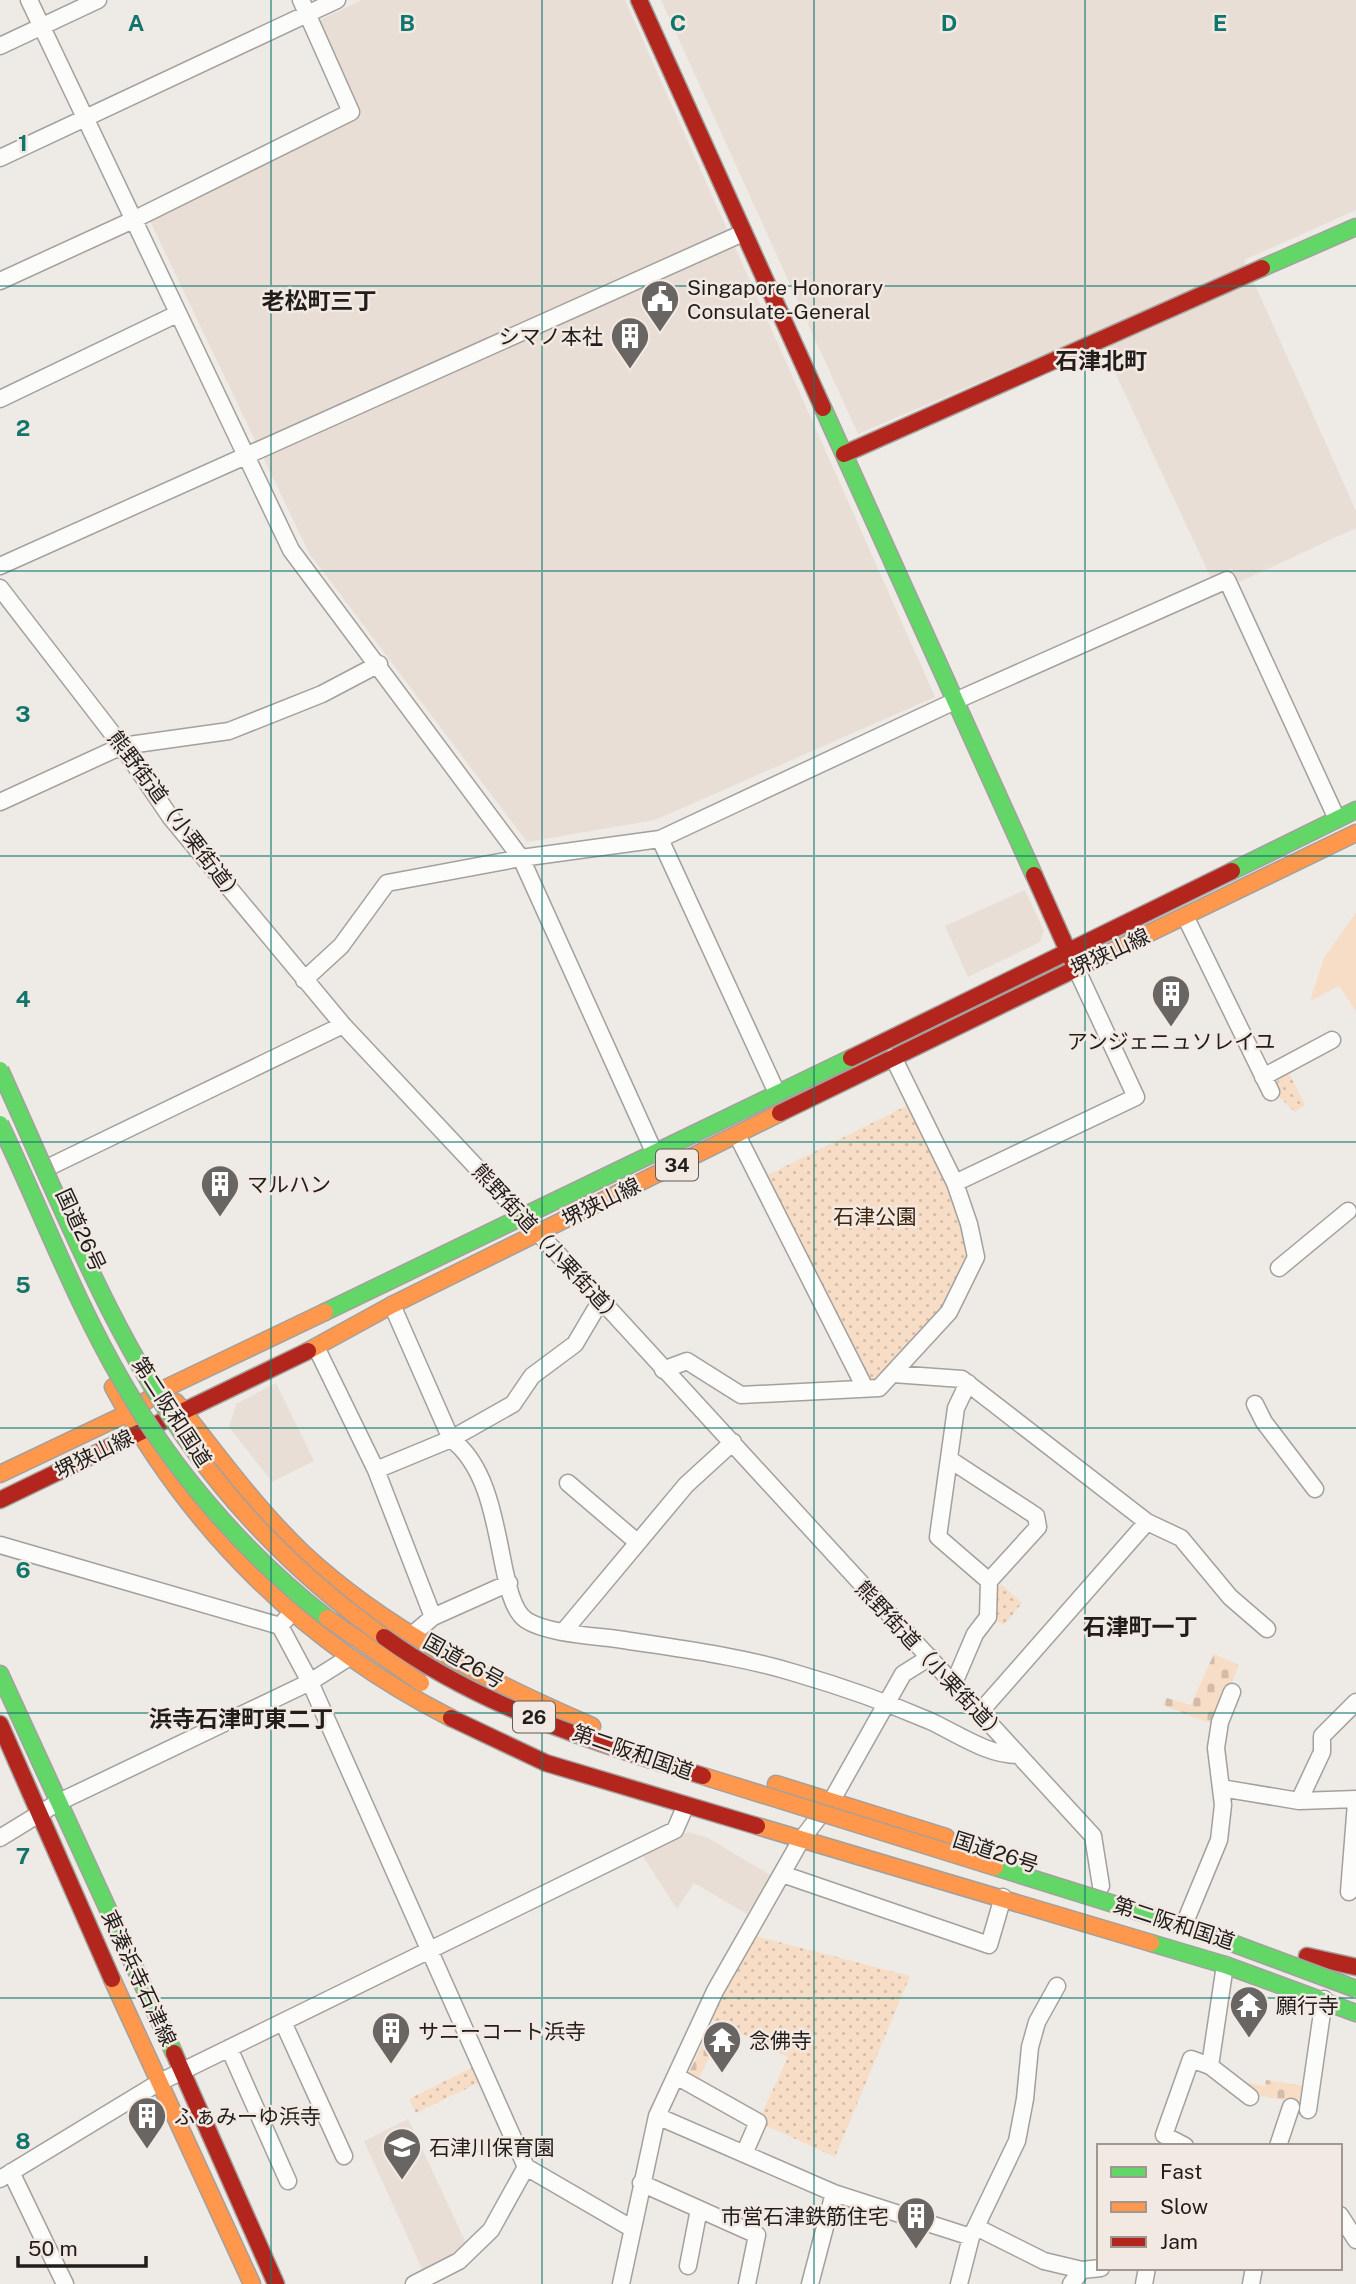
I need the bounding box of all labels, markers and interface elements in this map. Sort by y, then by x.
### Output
text: A [128,9,145,36]
text: B [399,9,415,36]
text: C [670,9,686,36]
text: D [941,9,957,36]
text: E [1213,9,1227,36]
text: 1 [18,129,28,156]
place label: Singapore Honorary Consulate-General [687,275,883,324]
public building icon: Singapore Honorary Consulate-General [639,278,681,333]
district label: 老松町三丁 [262,287,377,314]
building icon: シマノ本社 [609,315,651,370]
place label: シマノ本社 [499,324,603,349]
district label: 石津北町 [1055,347,1147,374]
text: 2 [16,414,30,441]
text: 3 [15,700,31,727]
street label: 熊野街道（小栗街道） [103,726,249,908]
street label: 堺狭山線 [1067,923,1153,981]
building icon: アンジェニュソレイユ [1150,973,1192,1028]
text: 4 [15,985,31,1012]
place label: アンジェニュソレイユ [1067,1029,1275,1054]
road number: 34 [656,1149,698,1180]
street label: 熊野街道（小栗街道） [467,1159,629,1329]
building icon: マルハン [199,1163,241,1218]
place label: マルハン [247,1172,331,1197]
street label: 堺狭山線 [558,1172,644,1232]
street label: 国道26号 [51,1185,111,1275]
park label: 石津公園 [833,1204,917,1229]
text: 5 [15,1271,31,1298]
street label: 第二阪和国道 [127,1352,217,1472]
street label: 堺狭山線 [51,1424,137,1484]
text: 6 [15,1556,31,1583]
street label: 熊野街道（小栗街道） [850,1576,1012,1746]
district label: 石津町一丁 [1083,1613,1198,1640]
street label: 国道26号 [419,1629,509,1693]
road number: 26 [513,1702,555,1732]
district label: 浜寺石津町東二丁 [149,1705,333,1732]
street label: 第二阪和国道 [569,1720,697,1784]
street label: 国道26号 [950,1826,1042,1878]
text: 7 [16,1842,30,1869]
street label: 第二阪和国道 [1110,1892,1238,1954]
street label: 東湊浜寺石津線 [97,1906,181,2050]
temple icon: 願行寺 [1228,1984,1270,2039]
place label: 願行寺 [1276,1993,1339,2018]
building icon: サニーコート浜寺 [370,2010,412,2065]
place label: サニーコート浜寺 [418,2019,586,2044]
temple icon: 念佛寺 [701,2019,743,2074]
place label: 念佛寺 [749,2028,812,2053]
building icon: ふぁみーゆ浜寺 [126,2095,168,2150]
place label: ふぁみーゆ浜寺 [174,2104,321,2129]
school or university icon: 石津川保育園 [381,2126,423,2181]
text: 8 [15,2127,31,2154]
place label: 石津川保育園 [429,2135,555,2160]
legend [1097,2144,1342,2270]
text: Fast [1160,2159,1202,2184]
text: Slow [1160,2194,1208,2219]
building icon: 市営石津鉄筋住宅 [895,2195,937,2250]
place label: 市営石津鉄筋住宅 [721,2204,889,2229]
scale bar [18,2224,145,2268]
text: Jam [1160,2229,1198,2254]
text: 50 m [28,2236,78,2261]

